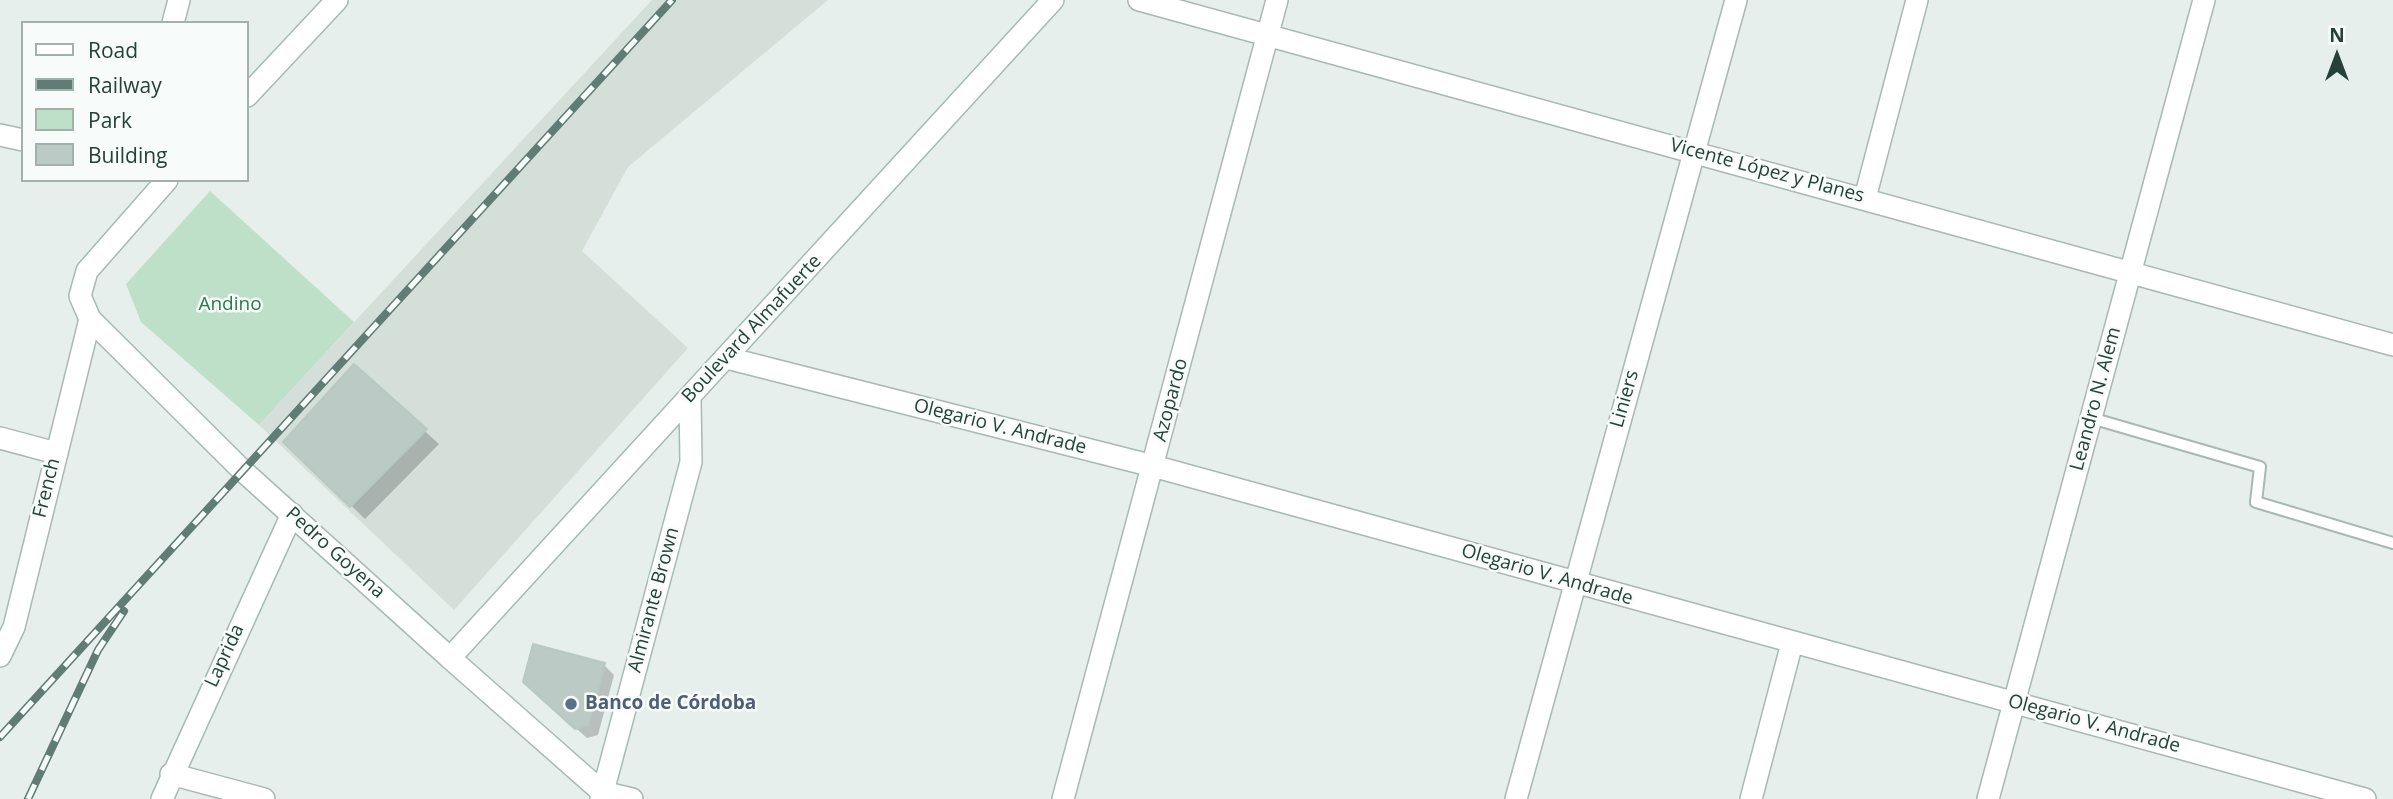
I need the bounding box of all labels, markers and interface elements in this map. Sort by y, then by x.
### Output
legend [21,21,248,182]
north arrow [2302,21,2372,91]
text: N [2329,22,2345,48]
text: Road [88,36,138,64]
text: Railway [88,71,162,99]
text: Park [88,106,132,134]
street label: Vicente López y Planes [1667,134,1867,208]
text: Building [88,141,167,169]
street label: Boulevard Almafuerte [677,250,827,408]
park label: Andino [198,294,262,316]
street label: Leandro N. Alem [2066,325,2126,473]
street label: Azopardo [1149,356,1193,444]
street label: Liniers [1606,368,1644,430]
street label: Olegario V. Andrade [911,395,1089,459]
street label: French [29,456,65,520]
street label: Pedro Goyena [281,503,389,603]
street label: Almirante Brown [624,525,684,675]
street label: Olegario V. Andrade [1459,540,1635,610]
street label: Laprida [201,621,249,691]
street label: Olegario V. Andrade [2005,690,2183,758]
place label: Banco de Córdoba [585,693,756,715]
marker: Banco de Córdoba [563,696,579,712]

